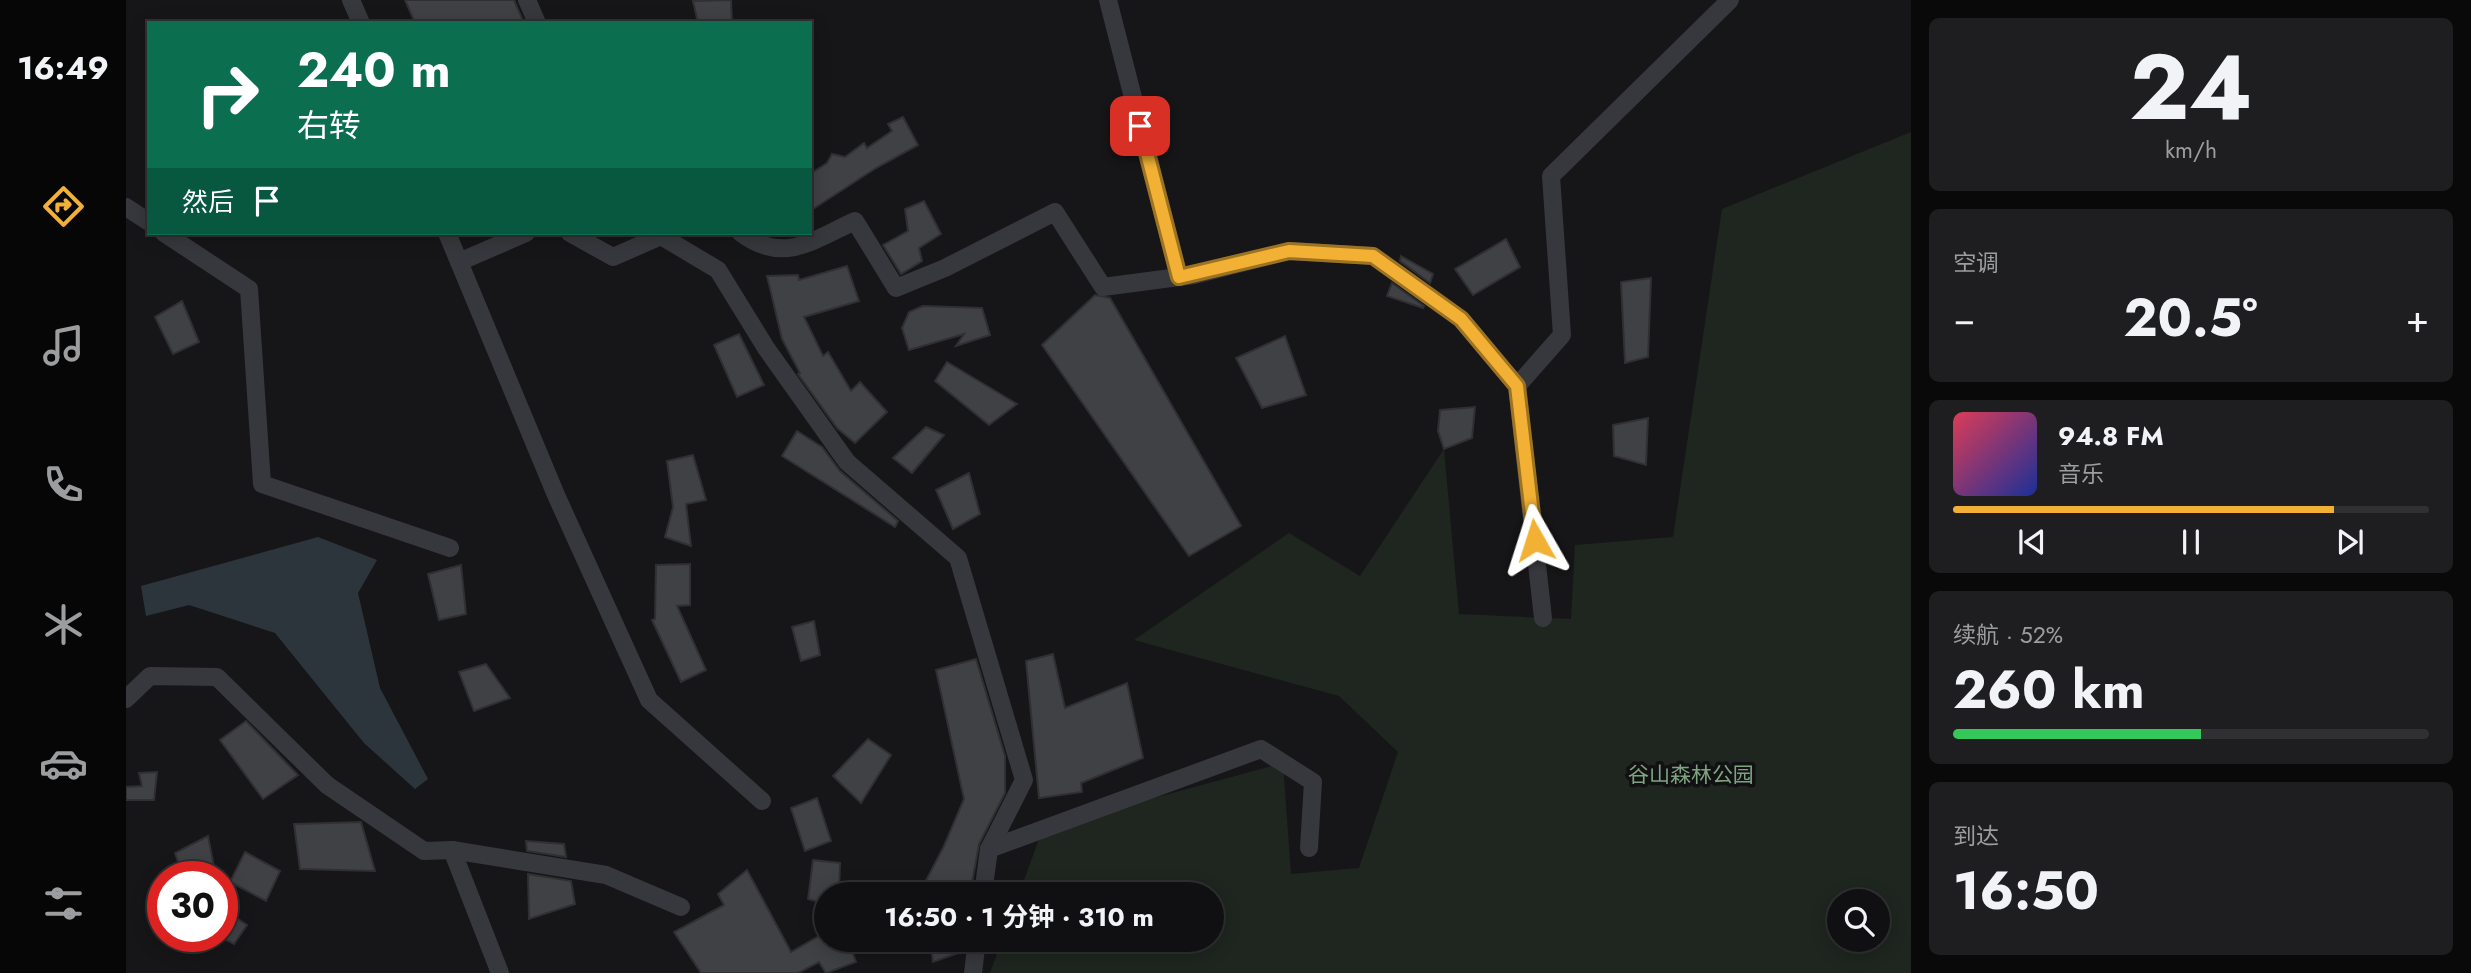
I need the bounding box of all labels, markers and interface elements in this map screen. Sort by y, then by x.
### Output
text: 24 [2129,22,2253,153]
text: 240 m [297,35,451,105]
text: 16:49 [17,45,109,91]
icon: right [182,49,273,140]
pin [1110,96,1170,156]
text: 右转 [297,103,361,149]
icon: arrive [1121,107,1159,145]
text: km/h [2165,133,2217,167]
icon: directions [39,182,88,231]
icon: arrive [248,182,286,220]
text: 然后 [182,183,234,221]
text: 空调 [1953,246,1999,280]
text: 20.5° [2123,280,2258,356]
text: − [1953,291,1975,346]
text: + [2406,291,2429,346]
icon: music [39,321,88,370]
text: 94.8 FM [2058,417,2164,455]
text: 音乐 [2058,457,2104,491]
icon: phone [39,460,88,509]
position arrow [1498,503,1572,577]
icon: previous [2013,523,2051,561]
icon: pause [2172,523,2210,561]
icon: next [2331,523,2369,561]
icon: climate [39,600,88,649]
text: 续航 · 52% [1953,618,2063,652]
text: 260 km [1953,652,2145,728]
icon: car [39,739,88,788]
park label: 谷山森林公园 [1628,760,1754,790]
text: 到达 [1953,819,1999,853]
text: 16:50 [1953,853,2099,929]
speed limit sign: 30 [147,861,238,952]
icon: filters [39,879,88,928]
map controls [1827,889,1890,952]
button: search [1827,889,1890,952]
text: 16:50 · 1 分钟 · 310 m [884,898,1154,936]

